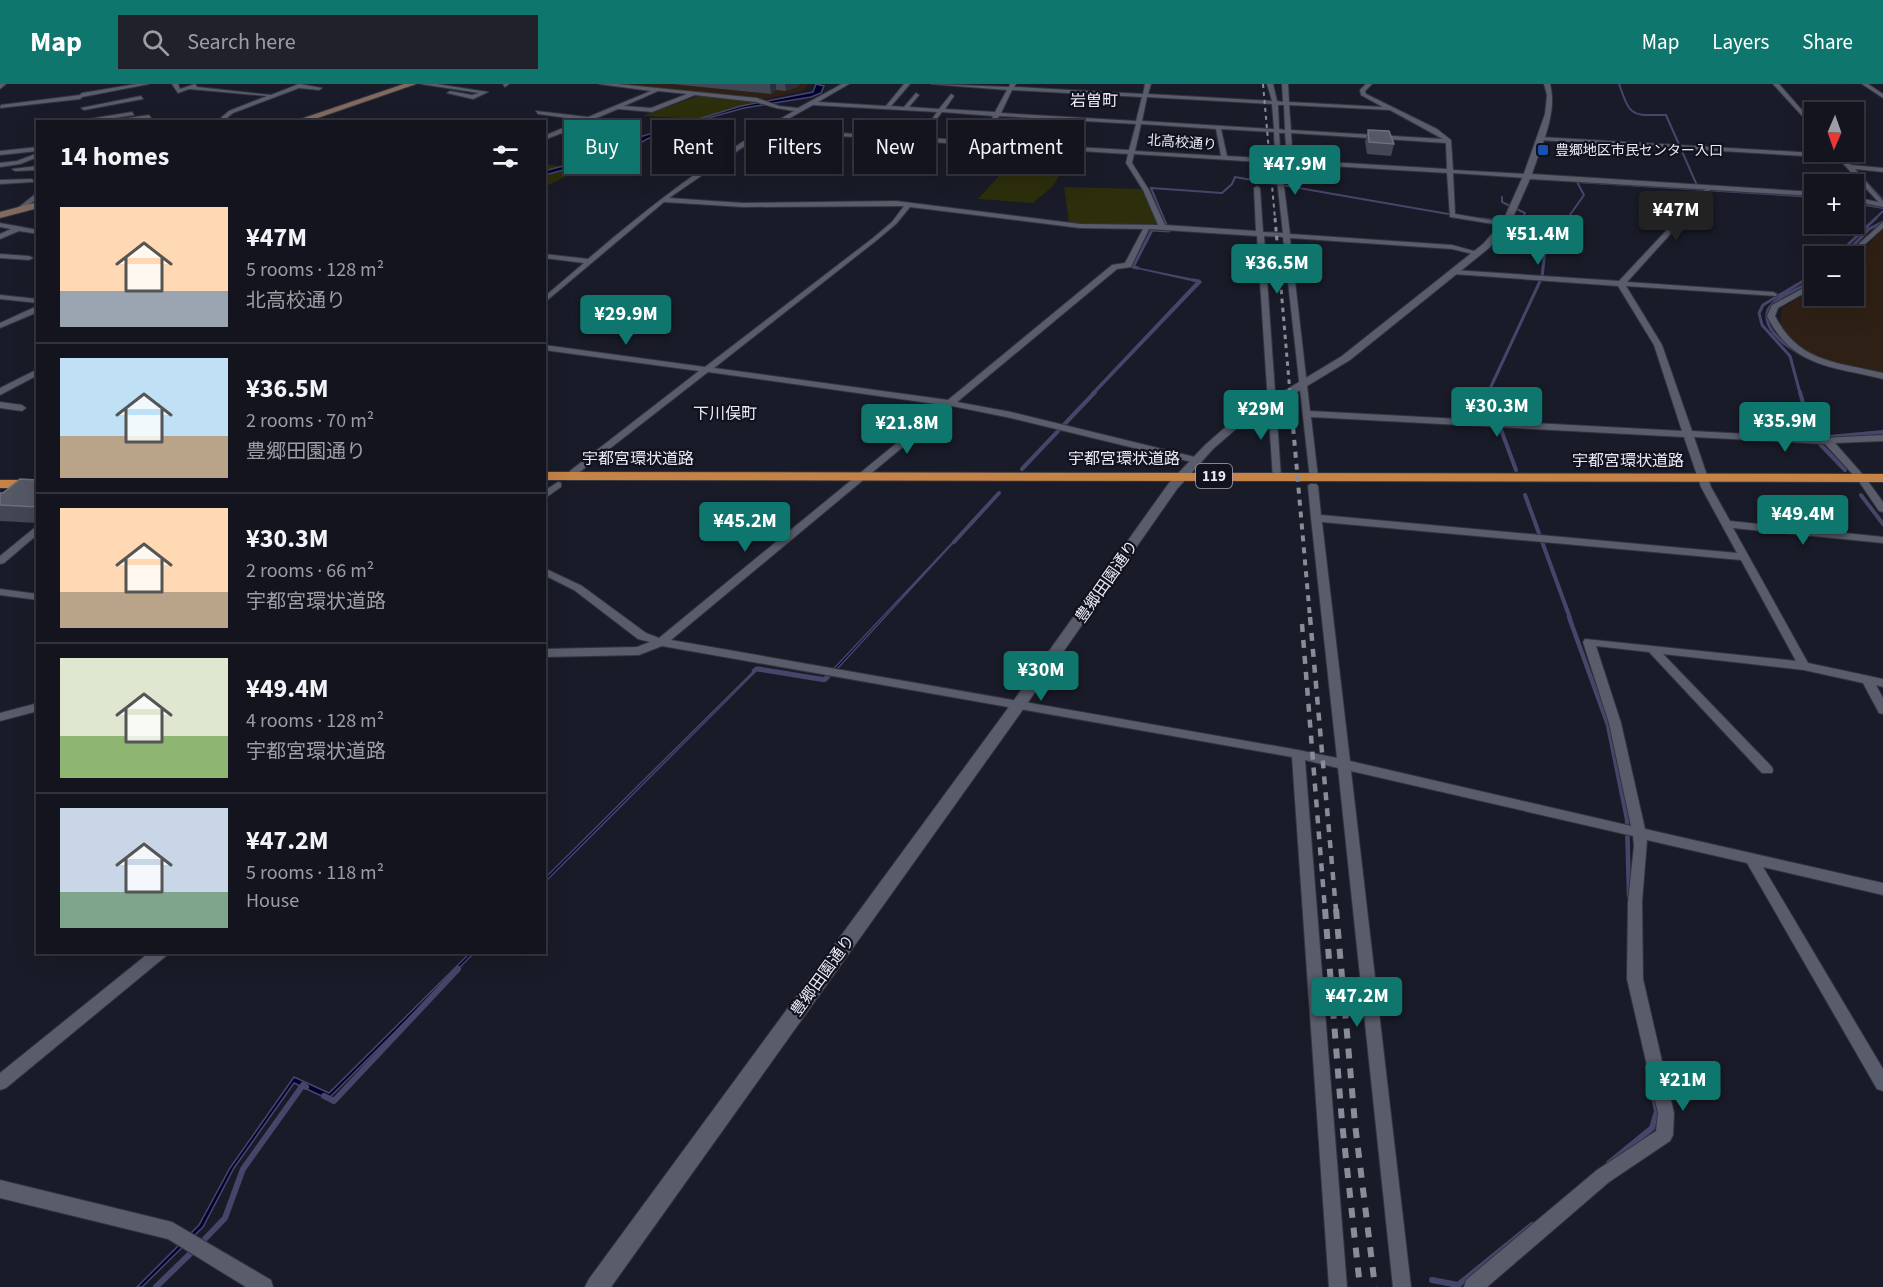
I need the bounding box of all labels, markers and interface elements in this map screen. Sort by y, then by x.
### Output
search box [118,15,538,69]
text: Map [30,22,82,62]
icon: search [139,26,172,59]
text: Search here [187,26,296,58]
text: Map [1642,27,1679,57]
text: Layers [1712,27,1769,57]
text: Share [1802,27,1853,57]
district label: 岩曽町 [1070,90,1118,112]
north arrow [1804,102,1864,162]
map controls [1804,102,1864,306]
chip: Buy [564,120,640,174]
chip: Rent [652,120,734,174]
chip: Filters [746,120,842,174]
chip: New [854,120,936,174]
chip: Apartment [948,120,1084,174]
street label: 北高校通り [1146,131,1218,155]
text: 14 homes [60,138,169,175]
icon: filters [489,140,522,173]
place label: 豊郷地区市民センター入口 [1555,141,1723,161]
marker: 豊郷地区市民センター入口 [1536,143,1550,157]
pin: ¥47.9M [1246,145,1344,196]
text: ¥47.9M [1263,150,1327,178]
button: + [1804,174,1864,234]
pin: ¥47M [1640,191,1712,242]
text: ¥47M [1653,196,1699,224]
pin: ¥51.4M [1489,215,1587,266]
text: ¥47M [246,219,307,256]
text: ¥51.4M [1506,220,1570,248]
icon: home [108,231,180,303]
pin: ¥36.5M [1228,244,1326,295]
button: − [1804,246,1864,306]
text: ¥36.5M [1245,249,1309,277]
text: 5 rooms · 128 m² [246,256,384,284]
text: 北高校通り [246,287,346,315]
pin: ¥29.9M [577,295,675,346]
text: ¥29.9M [594,300,658,328]
text: ¥36.5M [246,370,329,407]
icon: home [108,382,180,454]
pin: ¥30.3M [1448,387,1546,438]
pin: ¥29M [1225,390,1297,441]
text: ¥30.3M [1465,392,1529,420]
text: ¥29M [1238,395,1284,423]
pin: ¥35.9M [1736,402,1834,453]
district label: 下川俣町 [693,403,757,425]
pin: ¥21.8M [858,404,956,455]
text: 2 rooms · 70 m² [246,407,374,435]
text: ¥35.9M [1753,407,1817,435]
text: ¥21.8M [875,409,939,437]
text: 豊郷田園通り [246,438,366,466]
street label: 宇都宮環状道路 [582,448,694,470]
street label: 宇都宮環状道路 [1068,448,1180,470]
street label: 宇都宮環状道路 [1572,450,1684,472]
road number: 119 [1196,464,1232,488]
pin: ¥49.4M [1754,495,1852,546]
text: ¥49.4M [1771,500,1835,528]
pin: ¥45.2M [696,502,794,553]
text: ¥45.2M [713,507,777,535]
text: ¥30.3M [246,520,329,557]
icon: home [108,532,180,604]
street label: 豊郷田園通り [1070,536,1143,627]
text: 2 rooms · 66 m² [246,557,374,585]
text: 宇都宮環状道路 [246,588,386,616]
pin: ¥30M [1005,651,1077,702]
text: ¥30M [1018,656,1064,684]
text: ¥49.4M [246,670,329,707]
icon: home [108,682,180,754]
text: 4 rooms · 128 m² [246,707,384,735]
text: 宇都宮環状道路 [246,738,386,766]
text: ¥47.2M [246,822,329,859]
icon: home [108,832,180,904]
text: 5 rooms · 118 m² [246,859,384,887]
text: House [246,887,299,915]
street label: 豊郷田園通り [786,930,860,1021]
pin: ¥47.2M [1308,977,1406,1028]
text: ¥47.2M [1325,982,1389,1010]
pin: ¥21M [1647,1061,1719,1112]
text: ¥21M [1660,1066,1706,1094]

